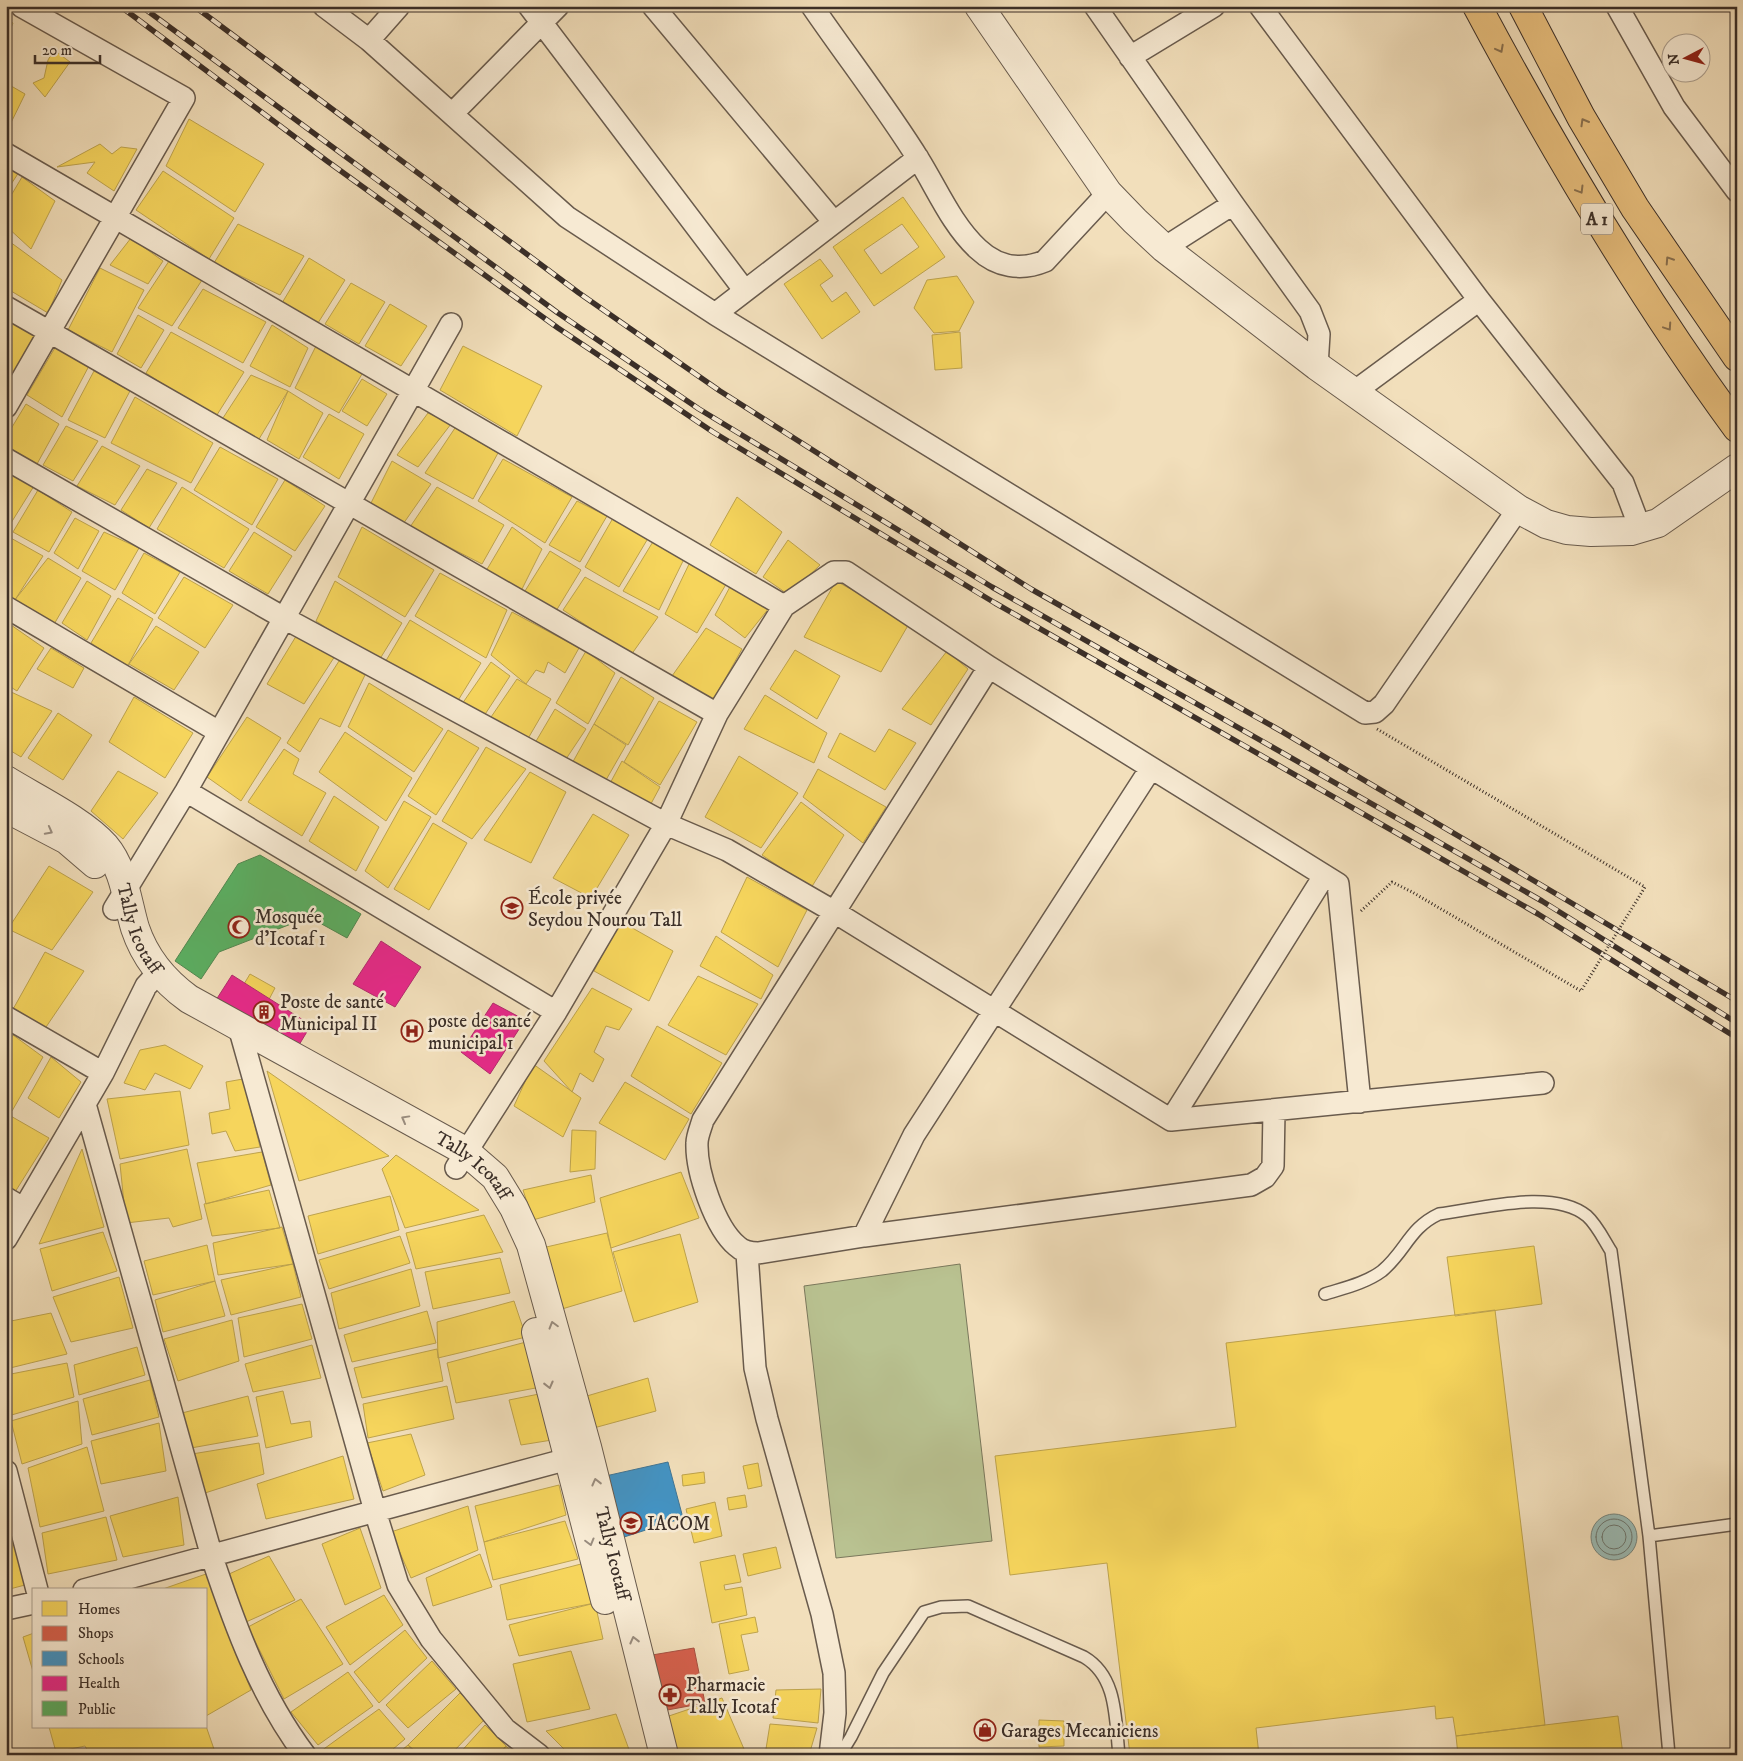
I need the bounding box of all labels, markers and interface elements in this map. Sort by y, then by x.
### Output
scale bar [35,32,100,64]
north arrow [1660,32,1710,82]
text: 20 m [42,41,72,60]
one-way arrow [1494,44,1504,53]
text: N [1664,52,1684,66]
one-way arrow [1580,118,1590,127]
one-way arrow [1573,185,1583,194]
road number: A 1 [1581,203,1613,234]
one-way arrow [1666,256,1675,265]
one-way arrow [1662,321,1671,331]
one-way arrow [44,825,53,835]
street label: Tally Icotaff [111,881,168,981]
place label: École privée Seydou Nourou Tall [528,886,682,932]
school or university icon: École privée Seydou Nourou Tall [500,896,524,920]
place label: Mosquée d'Icotaf 1 [255,906,326,951]
mosque icon: Mosquée d'Icotaf 1 [227,915,251,939]
place label: Poste de santé Municipal II [280,991,384,1036]
building icon: Poste de santé Municipal II [252,1000,276,1024]
place label: poste de santé municipal 1 [427,1010,531,1055]
hospital icon: poste de santé municipal 1 [400,1019,424,1043]
one-way arrow [402,1115,411,1125]
street label: Tally Icotaff [431,1127,518,1207]
one-way arrow [548,1321,559,1330]
one-way arrow [543,1380,554,1389]
one-way arrow [591,1477,602,1486]
street label: Tally Icotaff [589,1505,636,1606]
school or university icon: IACOM [619,1511,643,1535]
place label: IACOM [647,1513,710,1536]
one-way arrow [584,1538,595,1546]
legend [32,1588,208,1728]
text: Homes [78,1600,120,1619]
text: Shops [78,1624,114,1643]
one-way arrow [629,1635,640,1644]
text: Schools [78,1650,124,1669]
text: Health [78,1674,120,1693]
place label: Pharmacie Tally Icotaf [686,1674,779,1719]
pharmacy icon: Pharmacie Tally Icotaf [658,1683,682,1707]
text: Public [78,1700,116,1719]
shop icon: Garages Mecaniciens [973,1718,997,1742]
place label: Garages Mecaniciens [1001,1720,1158,1743]

